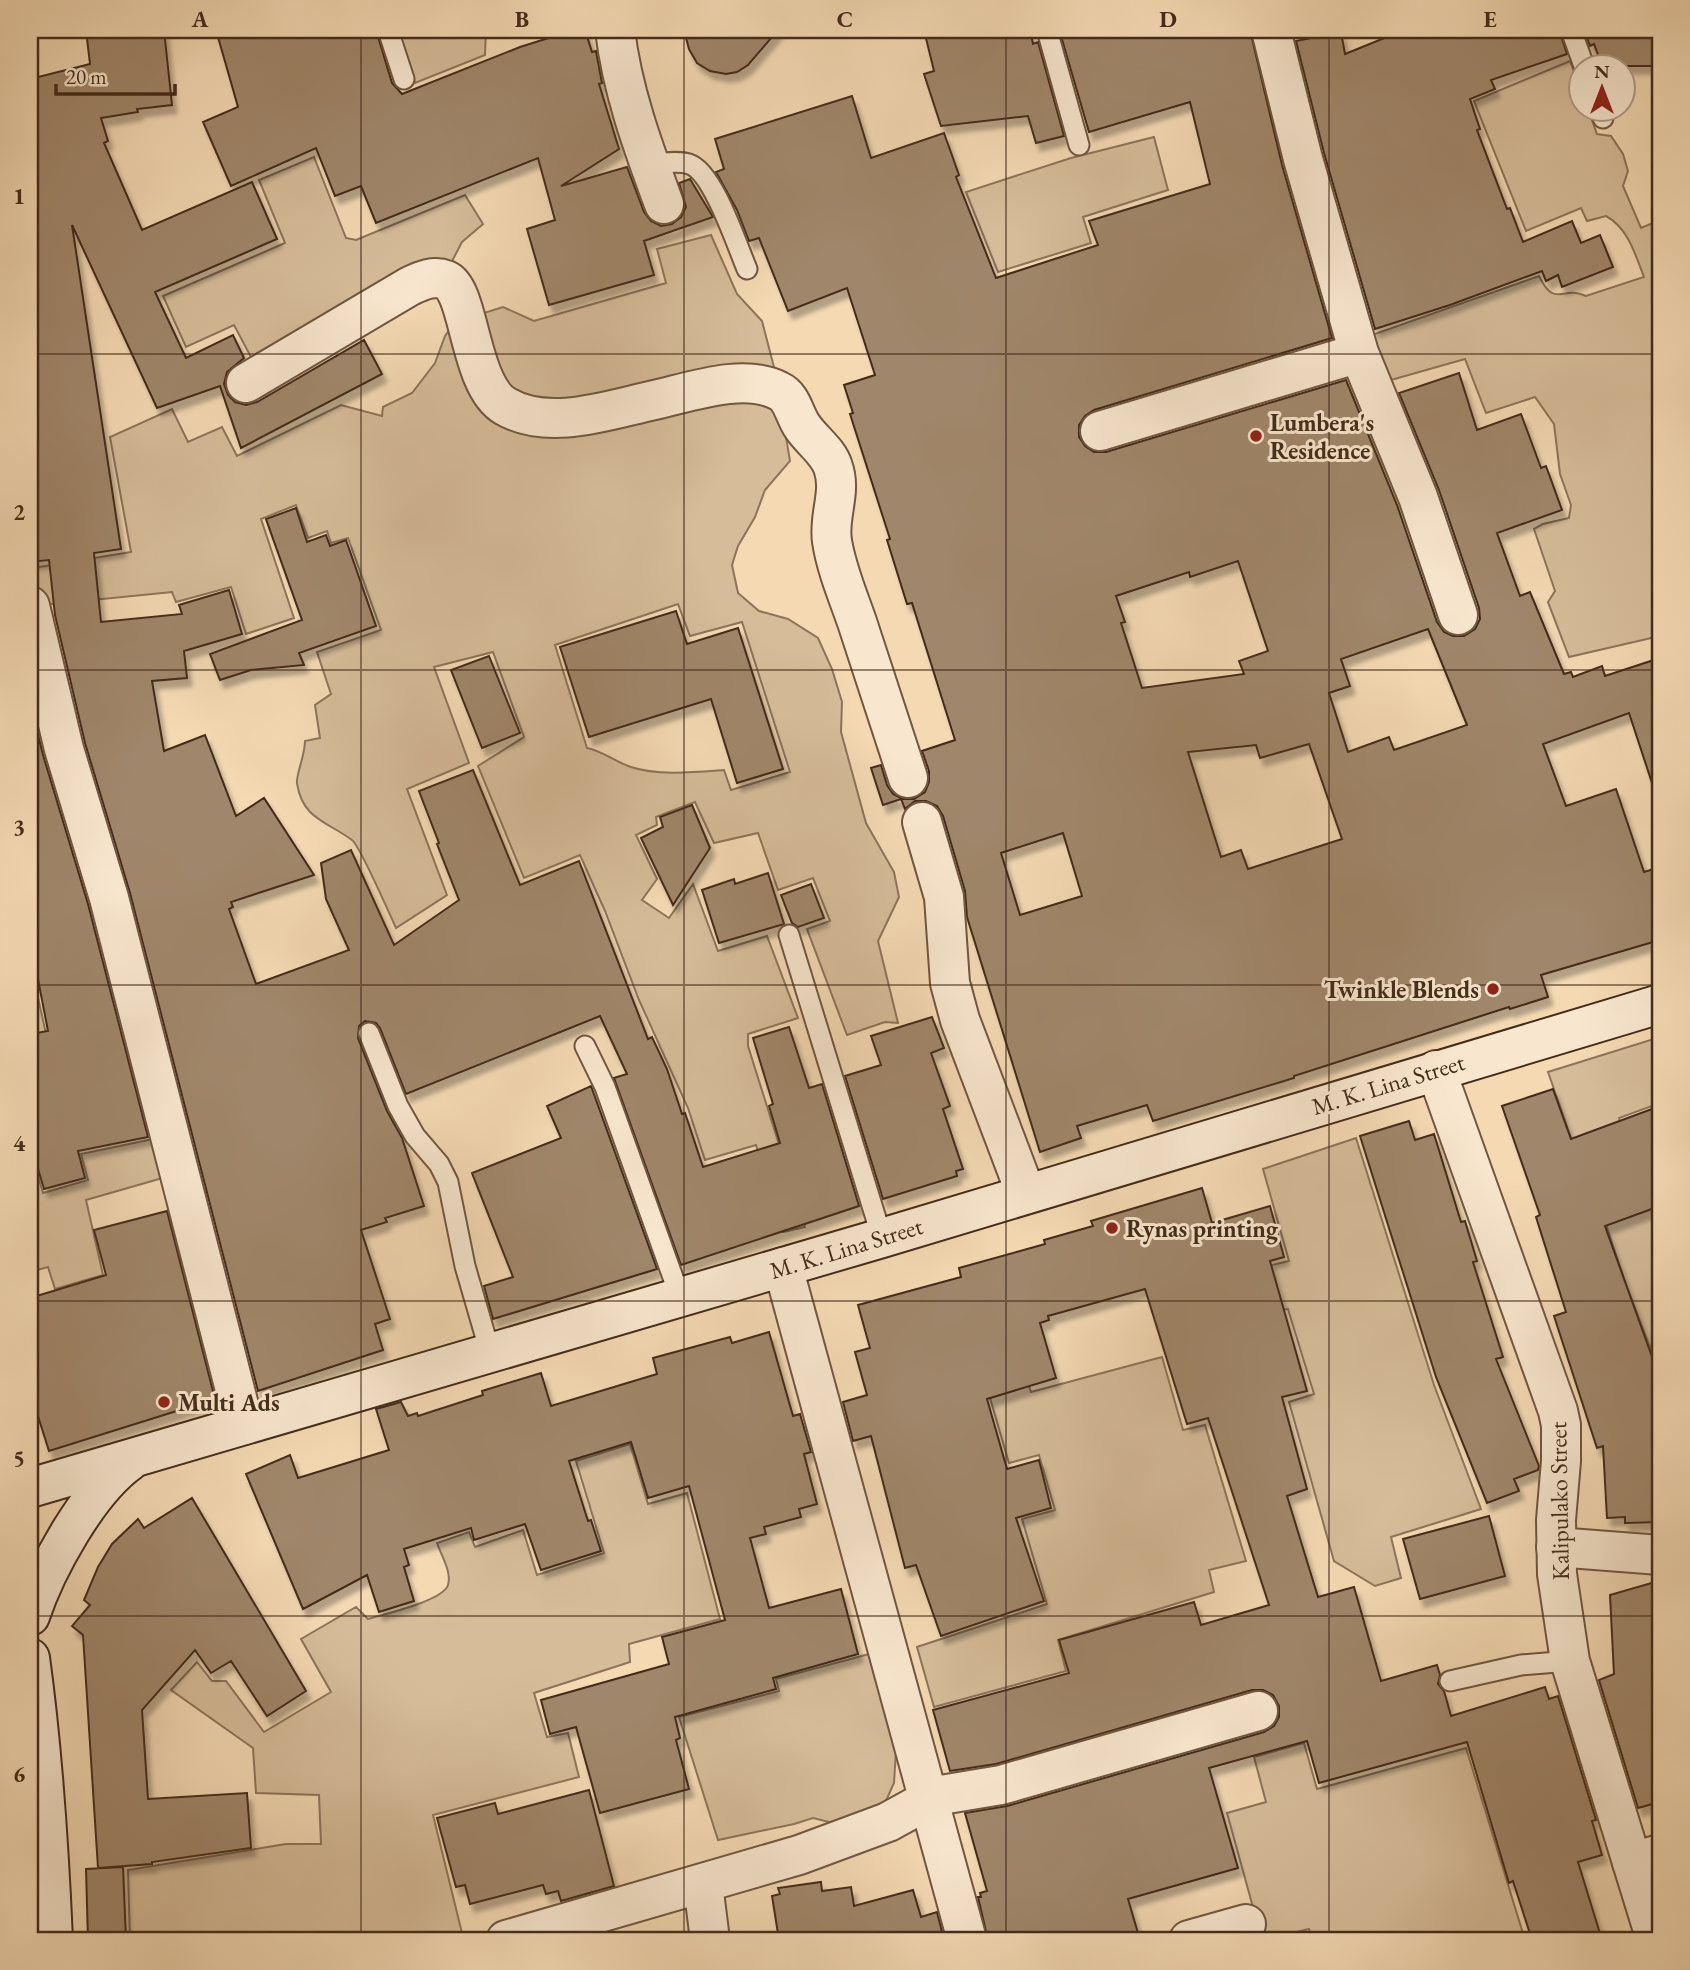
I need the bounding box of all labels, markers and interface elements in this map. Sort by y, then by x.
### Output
text: A [191,4,209,34]
text: B [515,4,529,34]
text: C [837,4,853,34]
text: D [1159,4,1177,34]
text: E [1483,4,1497,34]
scale bar [56,52,175,96]
north arrow [1568,52,1638,122]
text: N [1594,59,1610,84]
text: 20 m [66,63,107,90]
text: 1 [13,181,25,211]
place label: Lumbera's Residence [1270,407,1374,466]
marker: Lumbera's Residence [1248,428,1264,444]
text: 2 [13,497,25,527]
text: 3 [13,812,25,842]
place label: Twinkle Blends [1324,974,1479,1005]
marker: Twinkle Blends [1485,981,1501,997]
street label: M. K. Lina Street [1308,1046,1469,1122]
text: 4 [13,1128,26,1158]
street label: M. K. Lina Street [766,1210,927,1286]
place label: Rynas printing [1126,1213,1279,1245]
marker: Rynas printing [1104,1220,1120,1236]
place label: Multi Ads [178,1387,280,1418]
marker: Multi Ads [156,1394,172,1410]
street label: Kalipulako Street [1542,1421,1576,1581]
text: 5 [13,1443,25,1473]
text: 6 [13,1759,25,1789]

